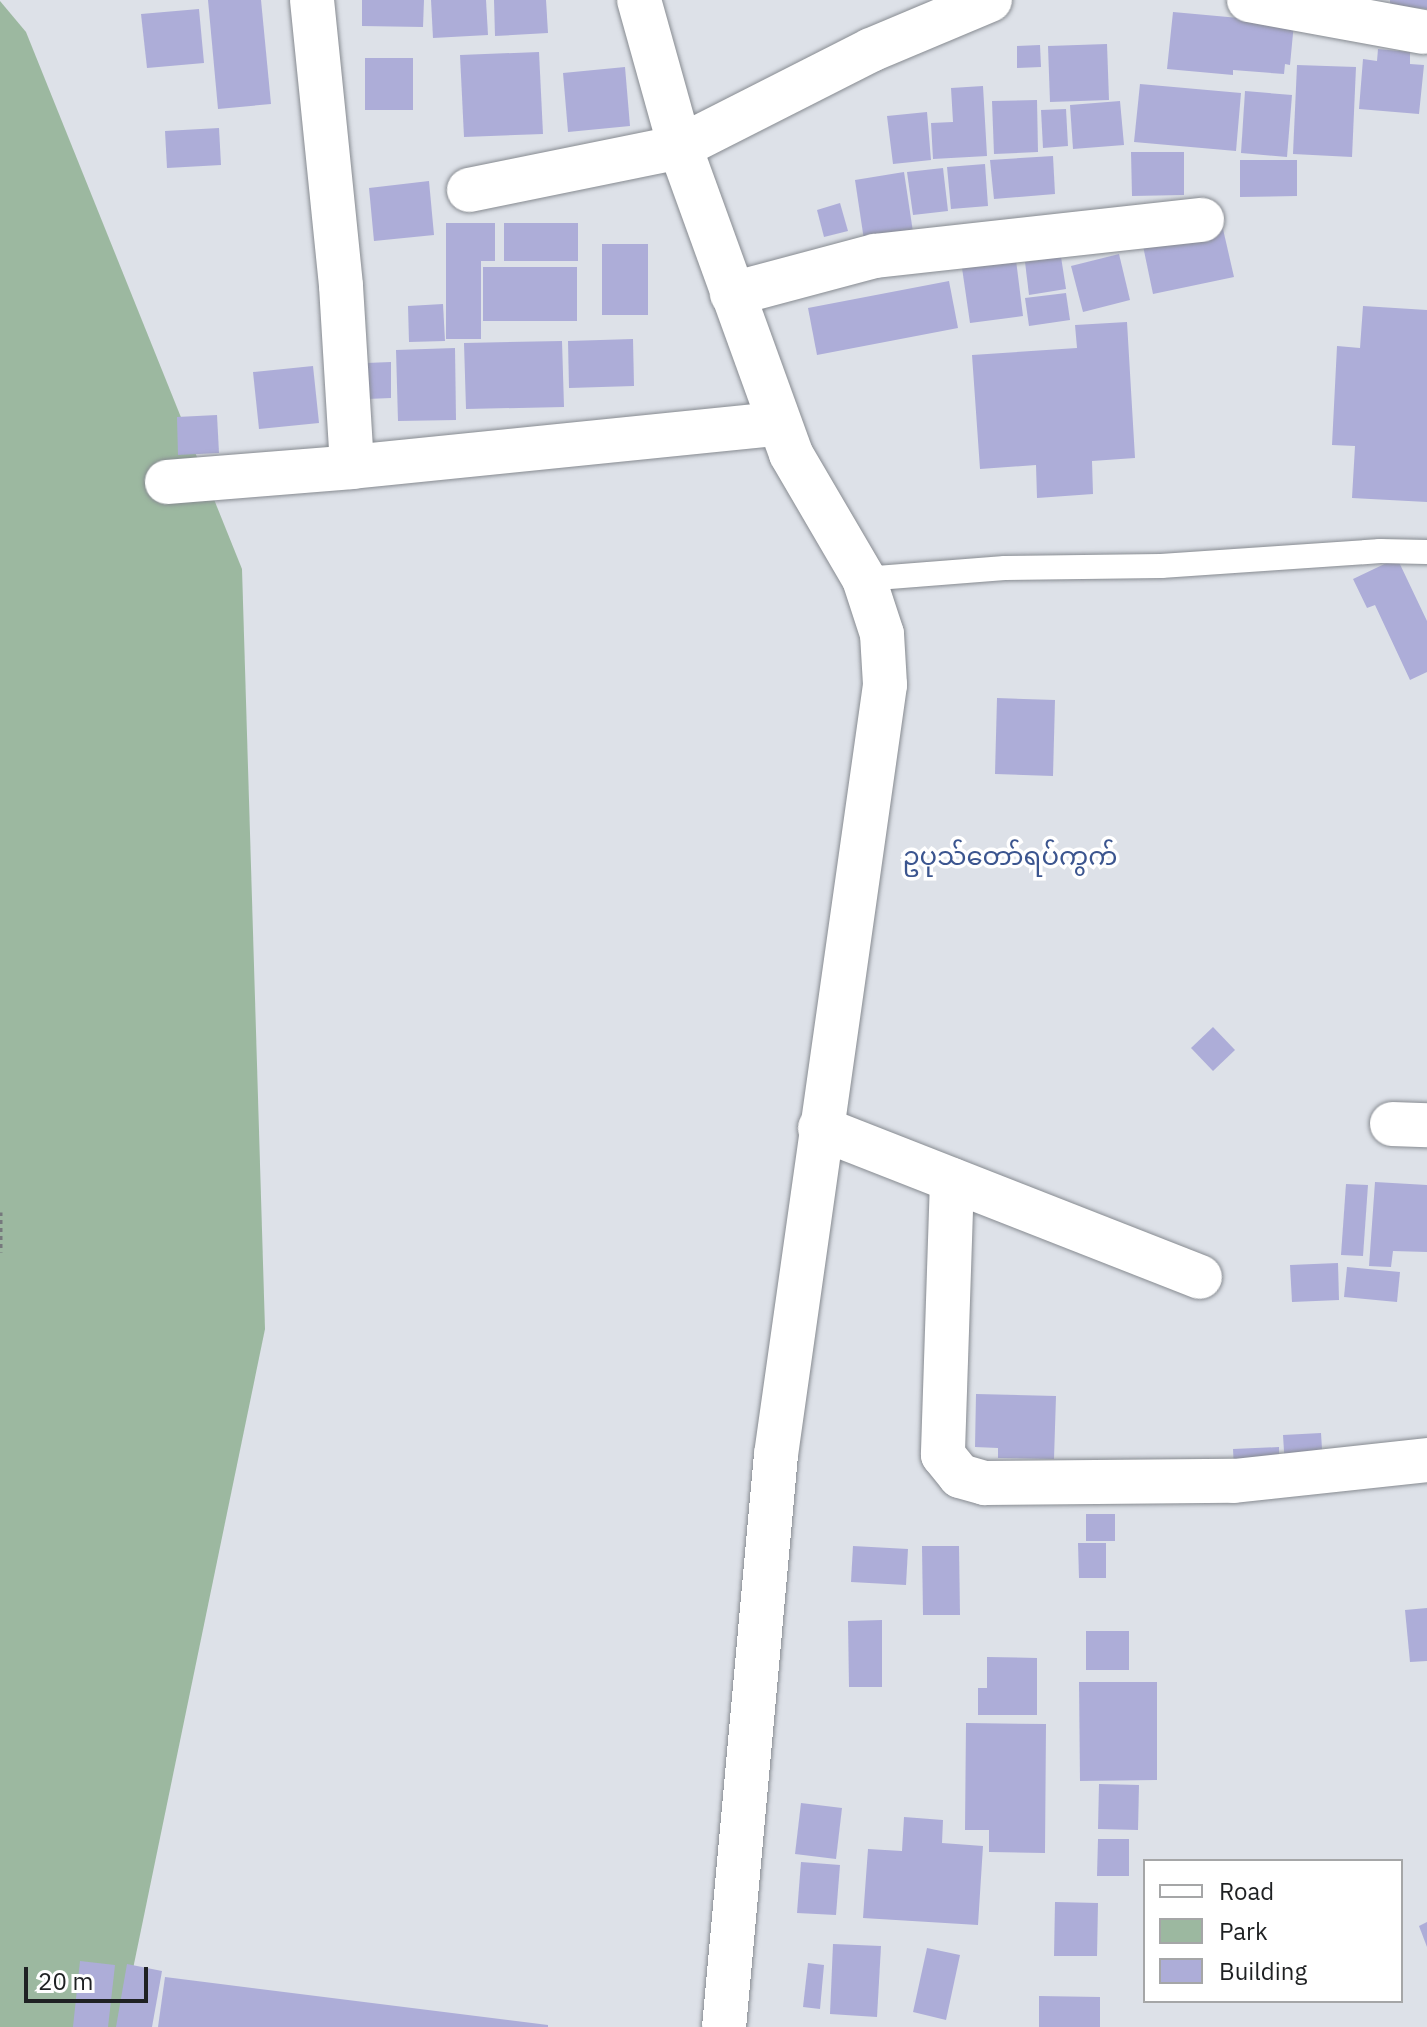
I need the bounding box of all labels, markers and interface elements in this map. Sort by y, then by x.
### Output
district label: ဥပုသ်တော်ရပ်ကွက် [902,840,1118,872]
legend [1143,1859,1403,2003]
text: Road [1219,1875,1274,1907]
text: Park [1219,1915,1268,1947]
scale bar [28,1951,152,2001]
text: Building [1219,1955,1307,1987]
text: 20 m [38,1965,93,1997]

